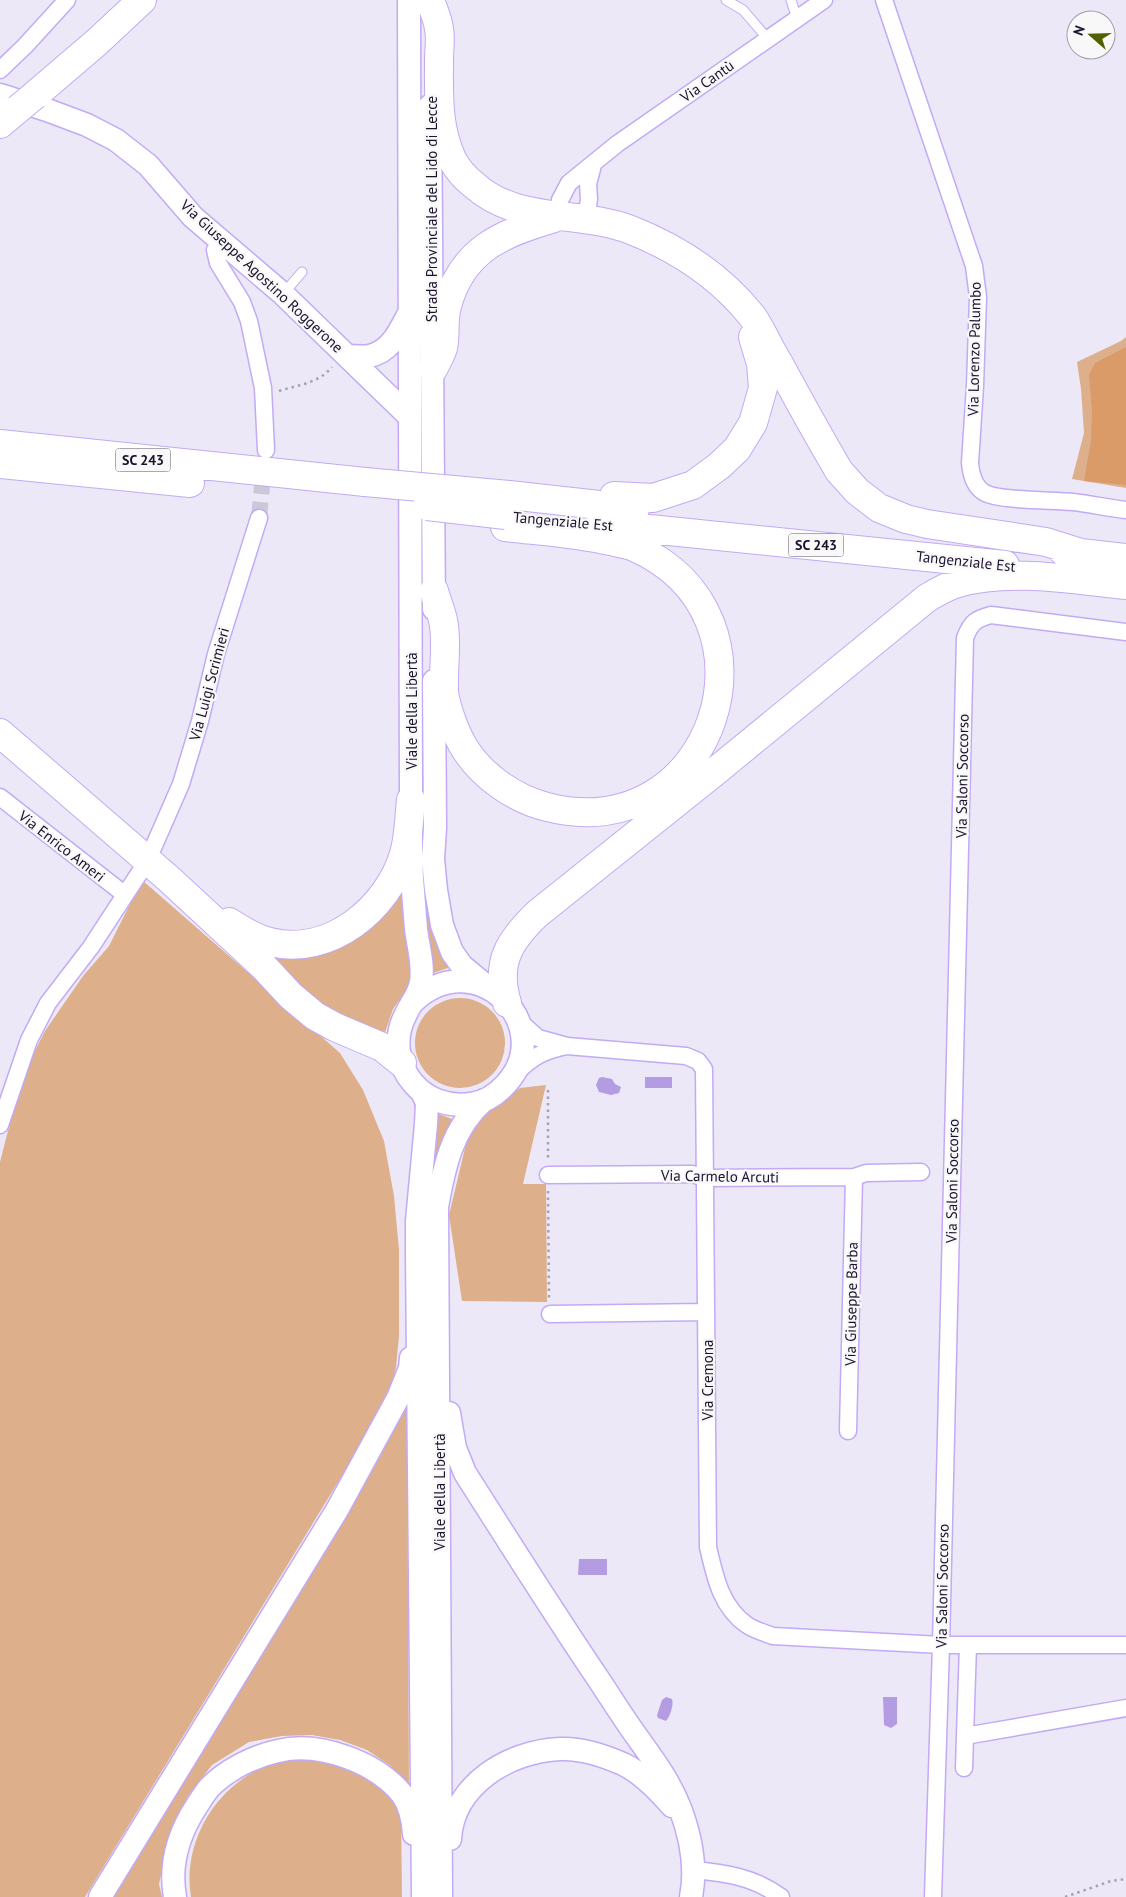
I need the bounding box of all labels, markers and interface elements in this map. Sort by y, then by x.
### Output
north arrow [1066,10,1116,60]
text: N [1069,23,1089,38]
street label: Via Cantù [676,56,737,107]
street label: Strada Provinciale del Lido di Lecce [422,96,441,322]
street label: Via Giuseppe Agostino Roggerone [176,195,347,357]
street label: Via Lorenzo Palumbo [963,282,985,417]
road number: SC 243 [116,448,170,472]
street label: Tangenziale Est [512,507,614,535]
road number: SC 243 [788,534,844,556]
street label: Tangenziale Est [915,546,1017,576]
street label: Via Luigi Scrimieri [184,625,233,744]
street label: Viale della Libertà [402,652,421,771]
street label: Via Saloni Soccorso [951,714,973,839]
street label: Via Enrico Ameri [14,806,109,886]
street label: Via Saloni Soccorso [941,1119,963,1244]
street label: Via Carmelo Arcuti [660,1165,779,1187]
street label: Via Giuseppe Barba [840,1242,862,1367]
street label: Via Cremona [698,1340,717,1421]
street label: Viale della Libertà [430,1433,449,1552]
street label: Via Saloni Soccorso [931,1524,953,1649]

